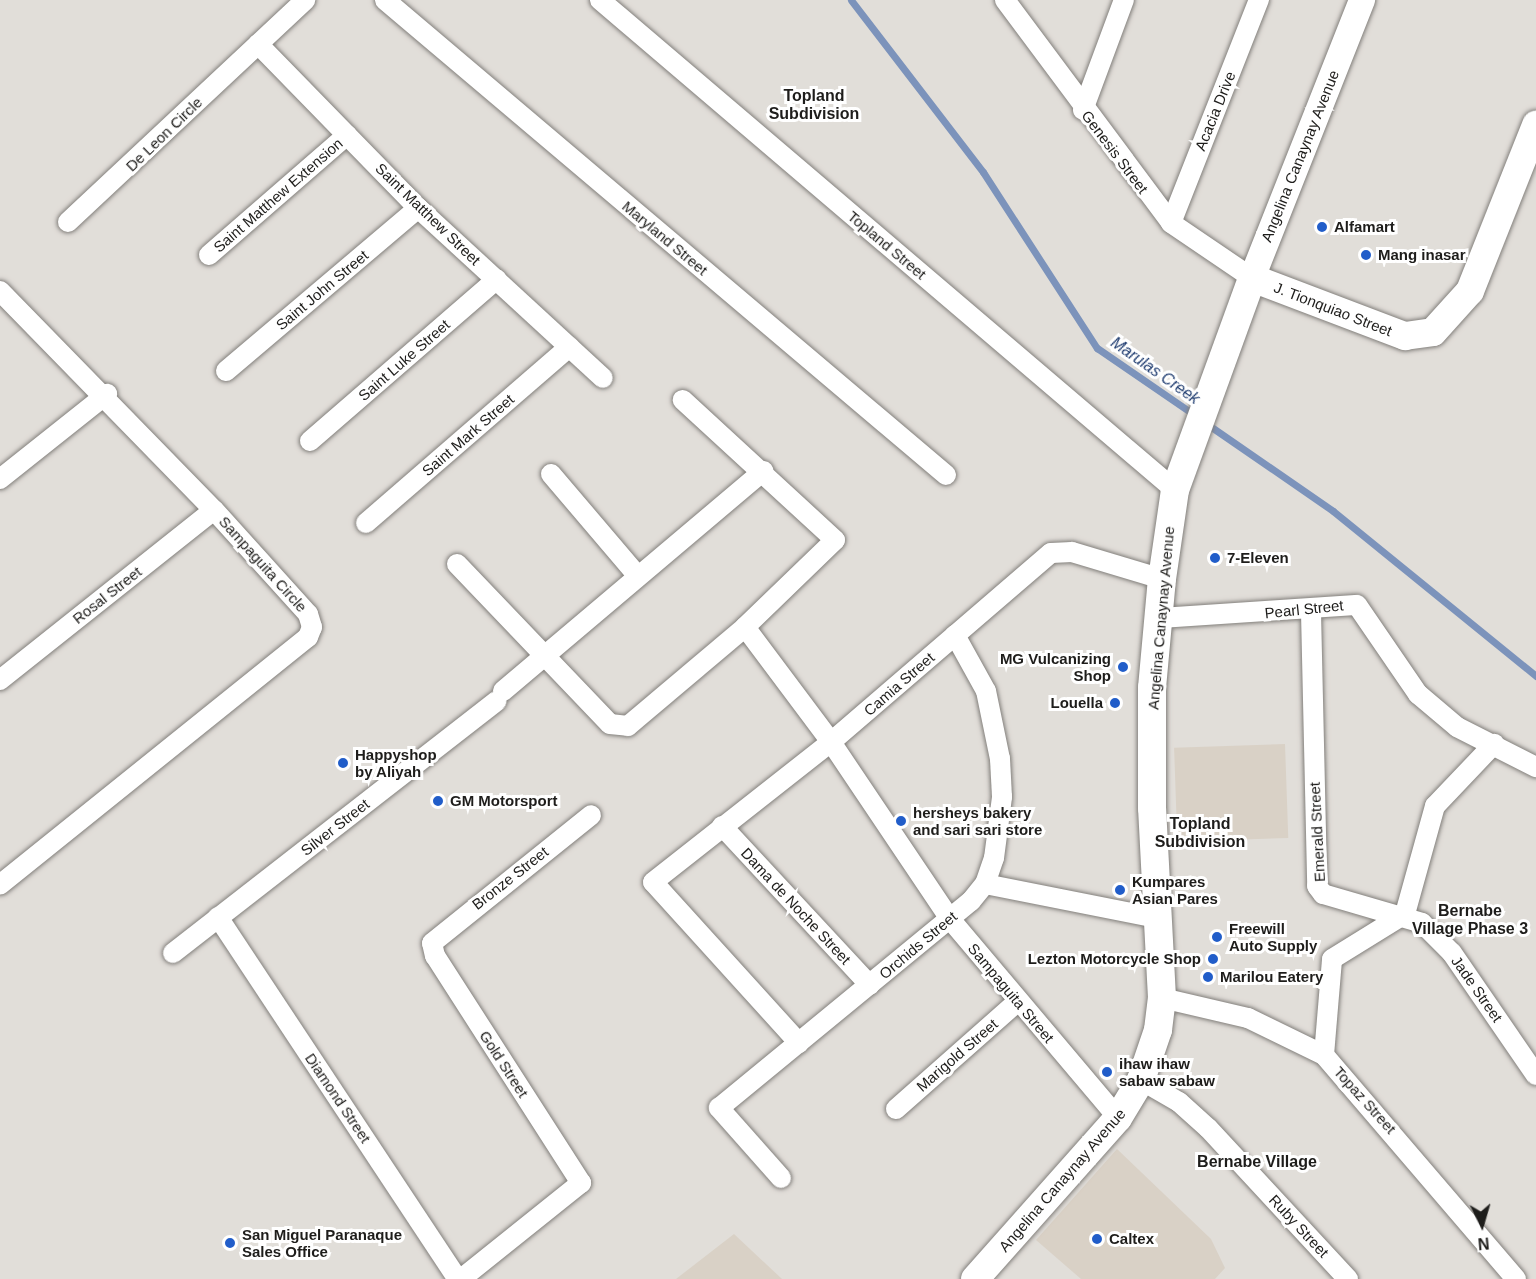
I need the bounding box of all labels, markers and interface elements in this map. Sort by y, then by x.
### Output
street label: Angelina Canaynay Avenue [1257,67,1343,245]
street label: Acacia Drive [1191,69,1239,153]
district label: Topland Subdivision [769,86,859,124]
street label: De Leon Circle [122,93,206,175]
street label: Genesis Street [1078,107,1152,197]
street label: Saint Matthew Extension [210,134,346,256]
street label: Saint Matthew Street [372,159,484,269]
street label: Maryland Street [619,197,711,279]
street label: Topland Street [844,207,930,283]
place label: Alfamart [1334,218,1395,236]
marker: Alfamart [1315,220,1329,234]
street label: Saint John Street [272,246,372,334]
place label: Mang inasar [1378,246,1466,264]
marker: Mang inasar [1359,248,1373,262]
street label: J. Tionquiao Street [1271,278,1395,340]
street label: Saint Luke Street [355,315,453,405]
water label: Marulas Creek [1107,333,1203,409]
street label: Saint Mark Street [418,390,518,480]
street label: Sampaguita Circle [215,512,311,616]
street label: Angelina Canaynay Avenue [1144,525,1178,711]
place label: 7-Eleven [1227,549,1289,567]
marker: 7-Eleven [1208,551,1222,565]
street label: Rosal Street [69,563,145,627]
street label: Pearl Street [1264,596,1344,622]
street label: Camia Street [860,648,938,720]
place label: MG Vulcanizing Shop [1000,649,1111,684]
marker: MG Vulcanizing Shop [1116,660,1130,674]
place label: Louella [1050,694,1103,712]
marker: Louella [1108,696,1122,710]
place label: Happyshop by Aliyah [355,745,437,780]
marker: Happyshop by Aliyah [336,756,350,770]
street label: Emerald Street [1305,782,1329,882]
place label: GM Motorsport [450,792,557,810]
marker: GM Motorsport [431,794,445,808]
street label: Silver Street [297,795,373,859]
place label: hersheys bakery and sari sari store [913,803,1042,838]
marker: hersheys bakery and sari sari store [894,814,908,828]
district label: Topland Subdivision [1155,814,1245,852]
street label: Bronze Street [468,843,552,913]
street label: Dama de Noche Street [737,844,855,968]
place label: Kumpares Asian Pares [1132,872,1218,907]
marker: Kumpares Asian Pares [1113,883,1127,897]
district label: Bernabe Village Phase 3 [1412,901,1528,939]
street label: Orchids Street [875,907,961,983]
place label: Freewill Auto Supply [1229,919,1317,954]
marker: Freewill Auto Supply [1210,930,1224,944]
street label: Sampaguita Street [964,940,1058,1046]
place label: Lezton Motorcycle Shop [1028,950,1201,968]
marker: Lezton Motorcycle Shop [1206,952,1220,966]
street label: Jade Street [1448,952,1506,1026]
place label: Marilou Eatery [1220,968,1323,986]
marker: Marilou Eatery [1201,970,1215,984]
street label: Marigold Street [913,1015,1001,1095]
street label: Gold Street [476,1027,532,1101]
street label: Diamond Street [301,1050,375,1146]
place label: ihaw ihaw sabaw sabaw [1119,1054,1215,1089]
street label: Topaz Street [1330,1063,1400,1137]
marker: ihaw ihaw sabaw sabaw [1100,1065,1114,1079]
street label: Angelina Canaynay Avenue [995,1104,1129,1256]
district label: Bernabe Village [1197,1152,1317,1172]
street label: Ruby Street [1265,1191,1333,1261]
north arrow [1452,1195,1512,1255]
place label: San Miguel Paranaque Sales Office [242,1225,402,1260]
place label: Caltex [1109,1230,1154,1248]
marker: Caltex [1090,1232,1104,1246]
text: N [1477,1234,1490,1252]
marker: San Miguel Paranaque Sales Office [223,1236,237,1250]

